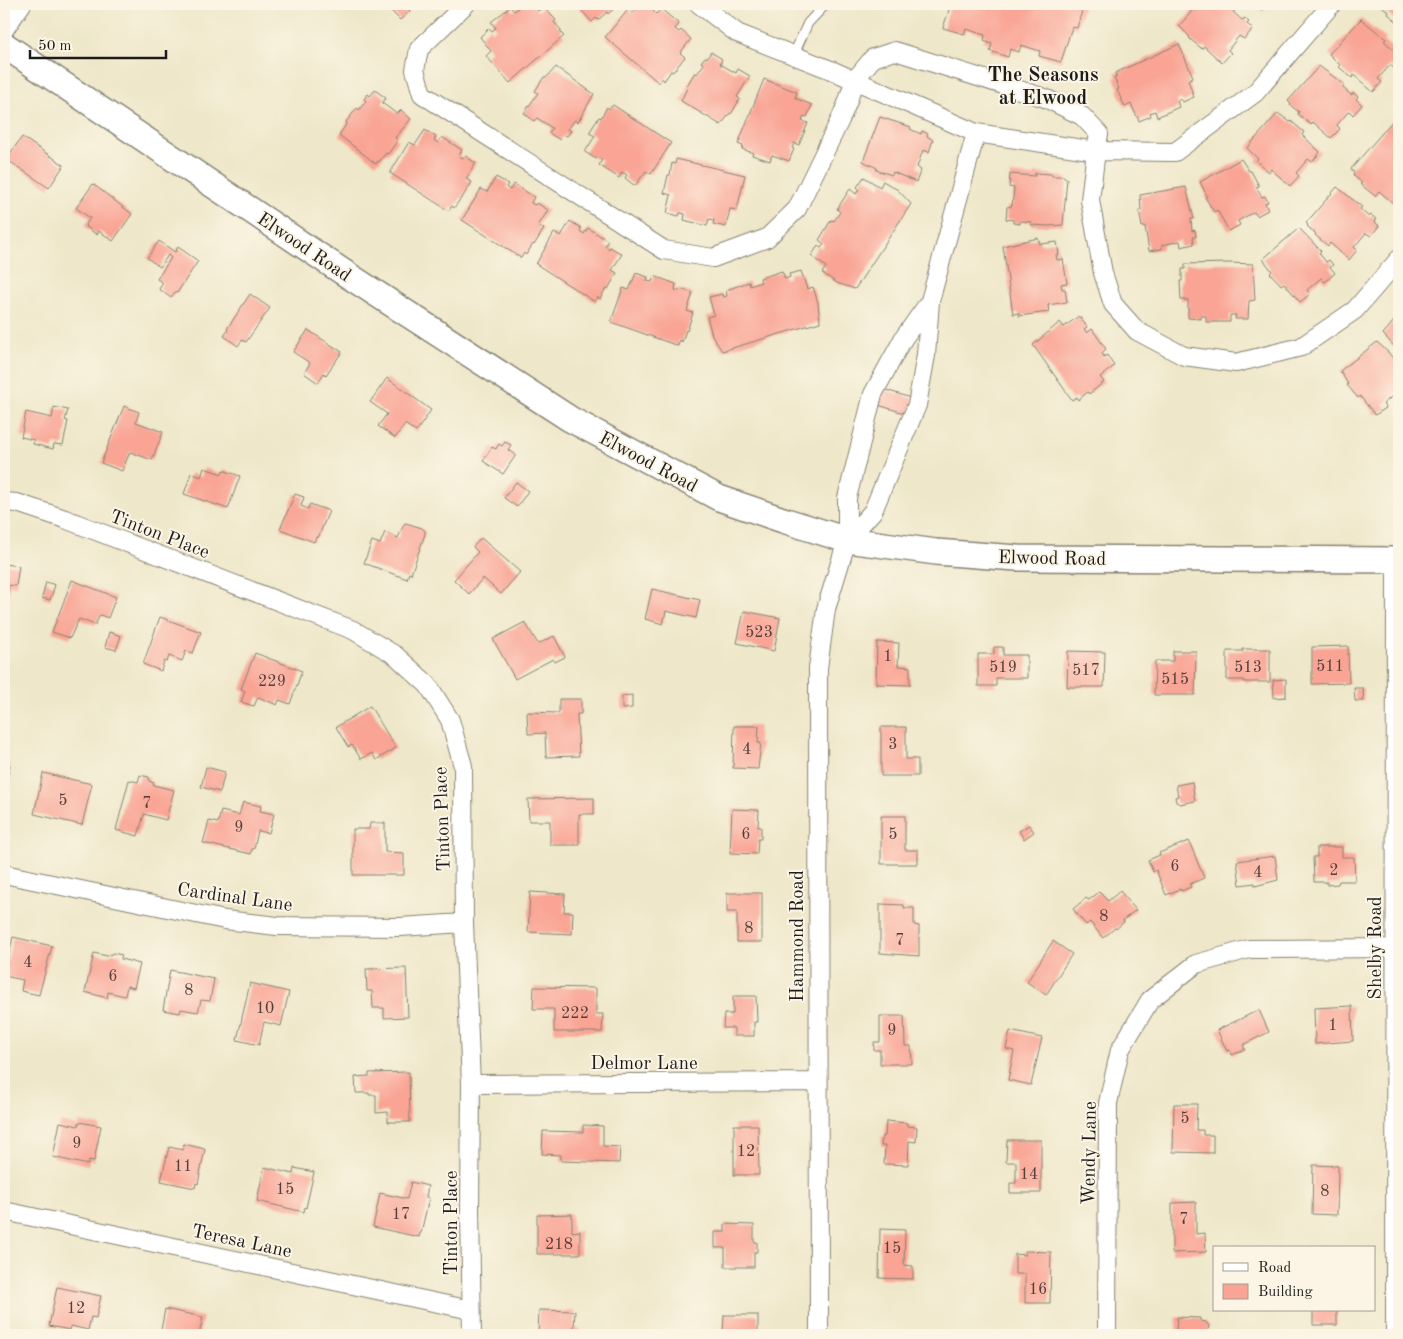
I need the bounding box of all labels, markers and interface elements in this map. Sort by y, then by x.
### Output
scale bar [30,28,166,60]
text: 50 m [38,39,72,54]
district label: The Seasons at Elwood [988,66,1098,109]
street label: Elwood Road [253,210,354,286]
street label: Elwood Road [595,429,700,497]
street label: Tinton Place [107,508,212,563]
street label: Elwood Road [998,549,1106,570]
house number: 523 [745,625,773,641]
house number: 1 [883,649,893,665]
house number: 511 [1316,659,1344,675]
house number: 519 [989,660,1017,676]
house number: 513 [1234,660,1262,676]
house number: 517 [1072,663,1100,679]
house number: 515 [1161,672,1189,688]
house number: 229 [258,674,286,690]
house number: 3 [888,737,898,753]
house number: 4 [742,742,752,758]
street label: Tinton Place [432,766,455,872]
house number: 5 [58,793,68,809]
house number: 7 [142,796,152,812]
house number: 9 [234,820,244,836]
house number: 6 [741,827,751,843]
house number: 5 [888,827,898,843]
house number: 6 [1170,859,1180,875]
house number: 2 [1329,863,1339,879]
house number: 4 [1253,865,1263,881]
street label: Hammond Road [789,870,808,1002]
street label: Cardinal Lane [176,881,293,916]
street label: Shelby Road [1367,896,1386,1000]
house number: 8 [1099,909,1109,925]
house number: 8 [744,921,754,937]
house number: 7 [895,933,905,949]
house number: 4 [23,955,33,971]
house number: 6 [108,969,118,985]
house number: 8 [184,983,194,999]
house number: 10 [256,1001,274,1017]
house number: 222 [561,1006,589,1022]
house number: 1 [1328,1018,1338,1034]
house number: 9 [887,1023,897,1039]
street label: Delmor Lane [590,1055,698,1074]
street label: Wendy Lane [1080,1101,1101,1205]
house number: 5 [1180,1111,1190,1127]
house number: 9 [72,1136,82,1152]
house number: 12 [737,1144,755,1160]
house number: 11 [174,1159,192,1175]
house number: 14 [1020,1167,1038,1183]
street label: Tinton Place [443,1170,462,1276]
house number: 15 [276,1182,294,1198]
house number: 8 [1320,1184,1330,1200]
house number: 17 [392,1207,410,1223]
house number: 7 [1179,1212,1189,1228]
street label: Teresa Lane [190,1223,293,1262]
house number: 218 [545,1237,573,1253]
house number: 15 [883,1241,901,1257]
legend [1213,1246,1376,1312]
text: Road [1258,1261,1292,1276]
house number: 16 [1029,1282,1047,1298]
text: Building [1258,1285,1313,1300]
house number: 12 [67,1301,85,1317]

